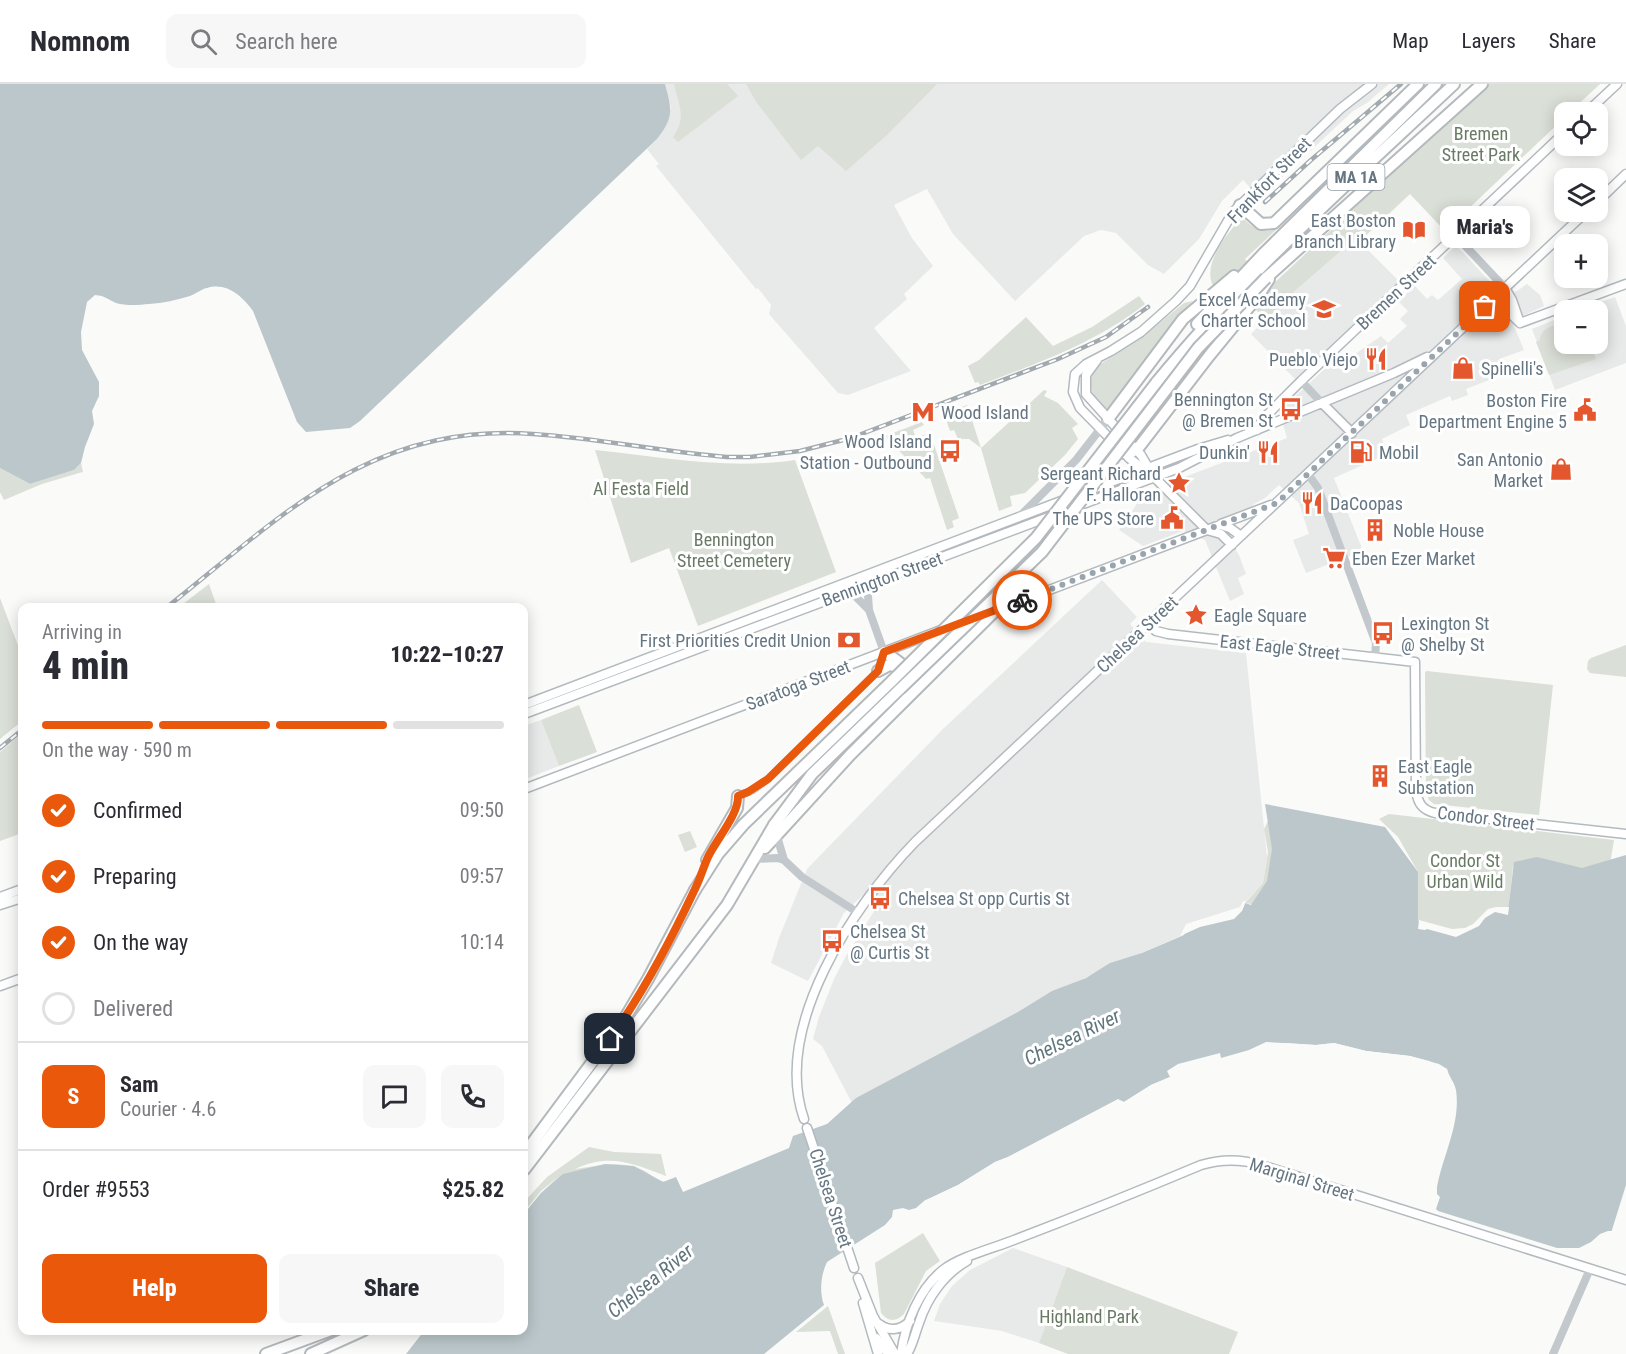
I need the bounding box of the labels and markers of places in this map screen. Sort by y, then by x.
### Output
callout: Maria's [1440,205,1530,247]
place label: East Boston Branch Library [1294,210,1396,252]
library icon: East Boston Branch Library [1401,217,1427,243]
pin [1459,281,1510,332]
place label: Excel Academy Charter School [1199,289,1307,331]
school or university icon: Excel Academy Charter School [1311,296,1337,322]
restaurant icon: Pueblo Viejo [1363,346,1389,372]
place label: Pueblo Viejo [1269,349,1358,370]
shop icon: Spinelli's [1450,355,1476,381]
place label: Spinelli's [1481,358,1544,379]
place label: Bennington St @ Bremen St [1174,389,1273,431]
place label: Boston Fire Department Engine 5 [1419,390,1567,432]
bus stop icon: Bennington St @ Bremen St [1278,396,1304,422]
public building icon: Boston Fire Department Engine 5 [1572,397,1598,423]
metro station icon: Wood Island [910,399,936,425]
place label: Wood Island [941,402,1029,423]
place label: Wood Island Station - Outbound [800,431,932,473]
bus stop icon: Wood Island Station - Outbound [937,438,963,464]
restaurant icon: Dunkin' [1255,439,1281,465]
fuel station icon: Mobil [1348,439,1374,465]
place label: Dunkin' [1199,442,1250,463]
place label: Mobil [1379,442,1419,463]
place label: San Antonio Market [1457,449,1543,491]
shop icon: San Antonio Market [1548,456,1574,482]
place label: Sergeant Richard F. Halloran [1040,463,1161,505]
place icon: Sergeant Richard F. Halloran [1166,470,1192,496]
restaurant icon: DaCoopas [1299,490,1325,516]
place label: DaCoopas [1330,493,1403,514]
public building icon: The UPS Store [1159,505,1185,531]
place label: The UPS Store [1053,508,1154,529]
building icon: Noble House [1362,517,1388,543]
place label: Noble House [1393,520,1484,541]
supermarket icon: Eben Ezer Market [1321,545,1347,571]
place label: Eben Ezer Market [1352,548,1475,569]
place icon: Eagle Square [1183,602,1209,628]
place label: Eagle Square [1214,605,1307,626]
place label: Lexington St @ Shelby St [1401,613,1489,655]
bus stop icon: Lexington St @ Shelby St [1370,620,1396,646]
bank icon: First Priorities Credit Union [836,627,862,653]
place label: First Priorities Credit Union [639,630,831,651]
place label: East Eagle Substation [1398,756,1474,798]
building icon: East Eagle Substation [1367,763,1393,789]
bus stop icon: Chelsea St opp Curtis St [867,885,893,911]
place label: Chelsea St opp Curtis St [898,888,1070,909]
place label: Chelsea St @ Curtis St [850,921,929,963]
bus stop icon: Chelsea St @ Curtis St [819,928,845,954]
pin [584,1013,635,1064]

